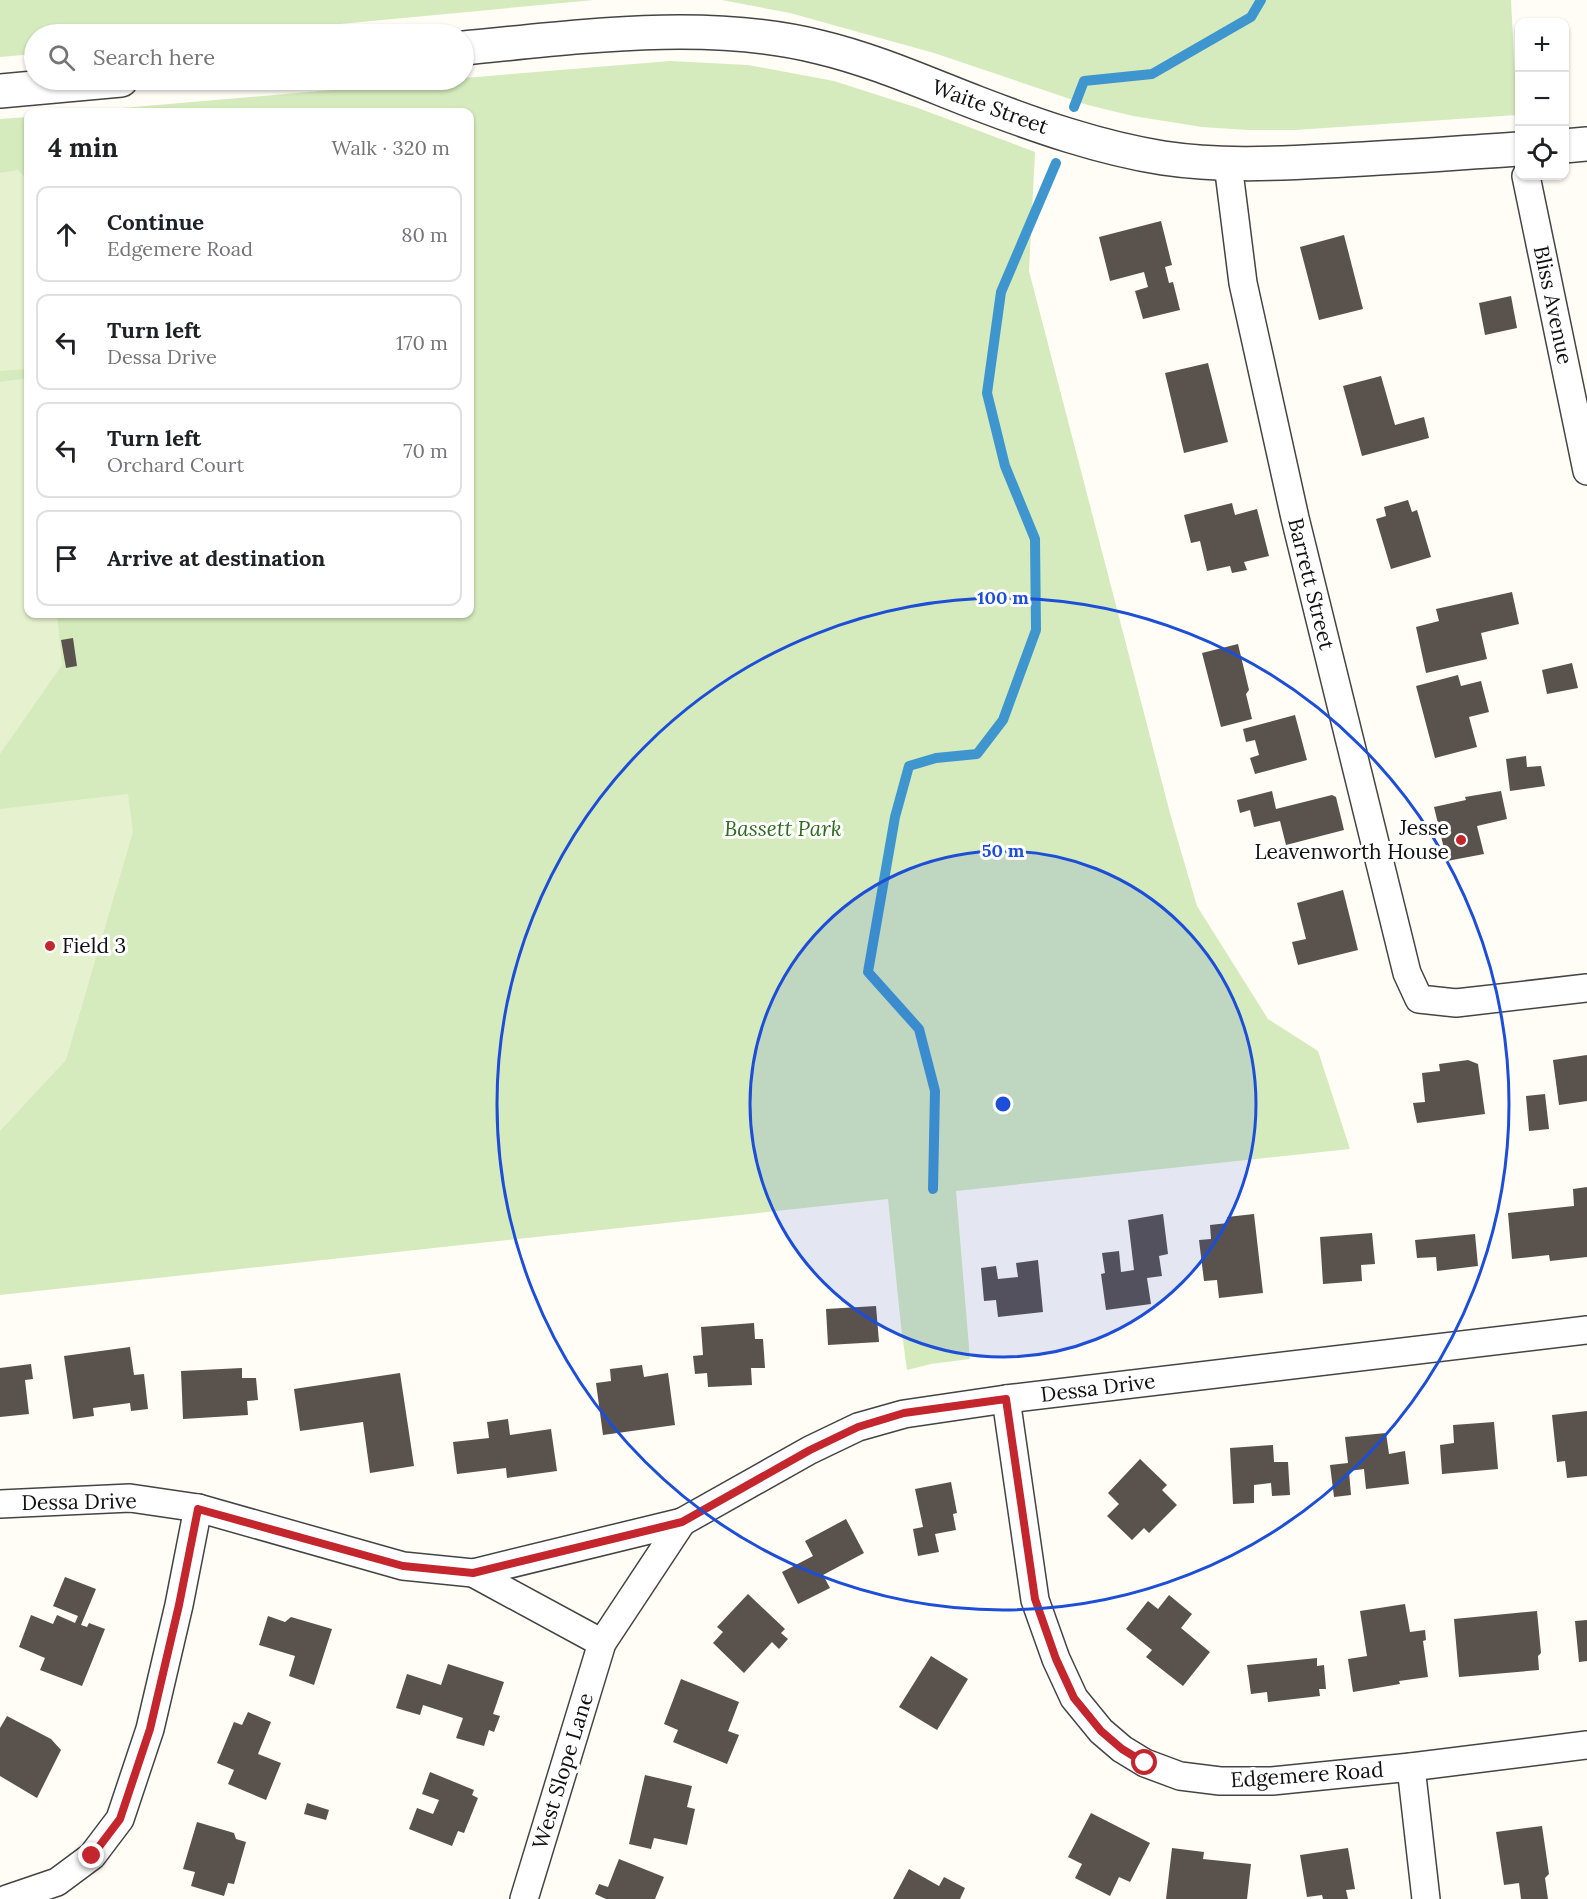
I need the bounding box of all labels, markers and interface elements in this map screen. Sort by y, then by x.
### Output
map controls [1515,18,1569,180]
button: + [1515,18,1569,72]
search box [24,24,474,90]
icon: search [45,41,78,74]
text: Search here [93,43,215,71]
button: − [1515,72,1569,126]
street label: Waite Street [928,73,1053,140]
button: locate [1515,126,1569,180]
text: 4 min [48,131,118,164]
text: Walk · 320 m [331,135,450,160]
text: Continue [107,208,204,236]
icon: ahead [50,218,83,251]
text: 80 m [401,222,448,247]
text: Edgemere Road [107,236,253,261]
street label: Bliss Avenue [1528,243,1579,367]
text: Turn left [107,316,201,344]
icon: left [50,326,83,359]
text: 170 m [396,330,448,355]
text: Dessa Drive [107,344,217,369]
text: Turn left [107,424,201,452]
icon: left [50,434,83,467]
text: 70 m [403,438,448,463]
text: Orchard Court [107,452,244,477]
street label: Barrett Street [1282,515,1341,653]
icon: arrive [50,542,83,575]
text: Arrive at destination [107,544,325,572]
text: 100 m [977,586,1029,609]
place label: Jesse Leavenworth House [1254,814,1449,865]
park label: Bassett Park [724,815,842,842]
marker: Jesse Leavenworth House [1454,833,1468,847]
text: 50 m [982,839,1025,862]
place label: Field 3 [62,932,126,959]
marker: Field 3 [43,939,57,953]
centre of rings [993,1094,1013,1114]
street label: Dessa Drive [1039,1367,1157,1408]
street label: Dessa Drive [21,1487,137,1516]
street label: West Slope Lane [526,1690,599,1852]
route start [1131,1749,1157,1775]
street label: Edgemere Road [1230,1756,1384,1793]
route end [78,1842,104,1868]

